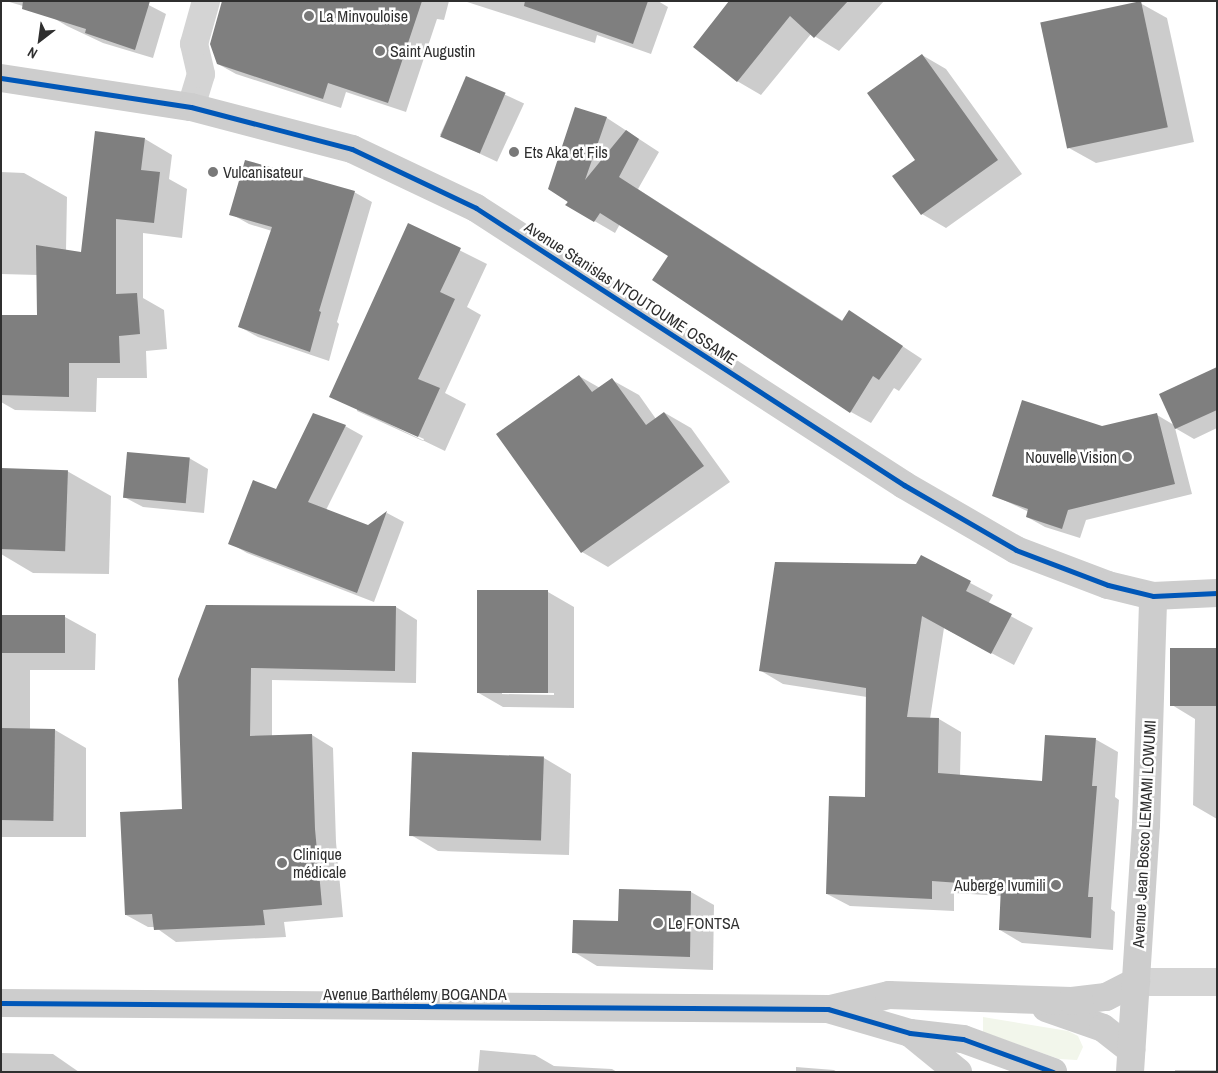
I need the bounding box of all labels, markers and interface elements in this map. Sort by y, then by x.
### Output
place label: La Minvouloise [319,6,408,26]
marker: La Minvouloise [303,10,315,22]
north arrow [15,15,65,65]
place label: Saint Augustin [390,41,476,61]
text: N [24,43,41,63]
marker: Saint Augustin [374,45,386,57]
place label: Ets Aka et Fils [524,142,609,162]
marker: Ets Aka et Fils [508,146,520,158]
place label: Vulcanisateur [223,162,303,182]
marker: Vulcanisateur [207,166,219,178]
street label: Avenue Stanislas NTOUTOUME OSSAME [521,217,741,369]
place label: Nouvelle Vision [1025,447,1117,467]
marker: Nouvelle Vision [1121,451,1133,463]
street label: Avenue Jean Bosco LEMAMI LOWUMI [1128,720,1160,948]
place label: Clinique médicale [293,844,346,882]
marker: Clinique médicale [275,856,289,870]
place label: Auberge Ivumili [954,875,1046,895]
marker: Auberge Ivumili [1050,879,1062,891]
place label: Le FONTSA [668,913,739,933]
marker: Le FONTSA [652,917,664,929]
street label: Avenue Barthélemy BOGANDA [323,984,507,1004]

